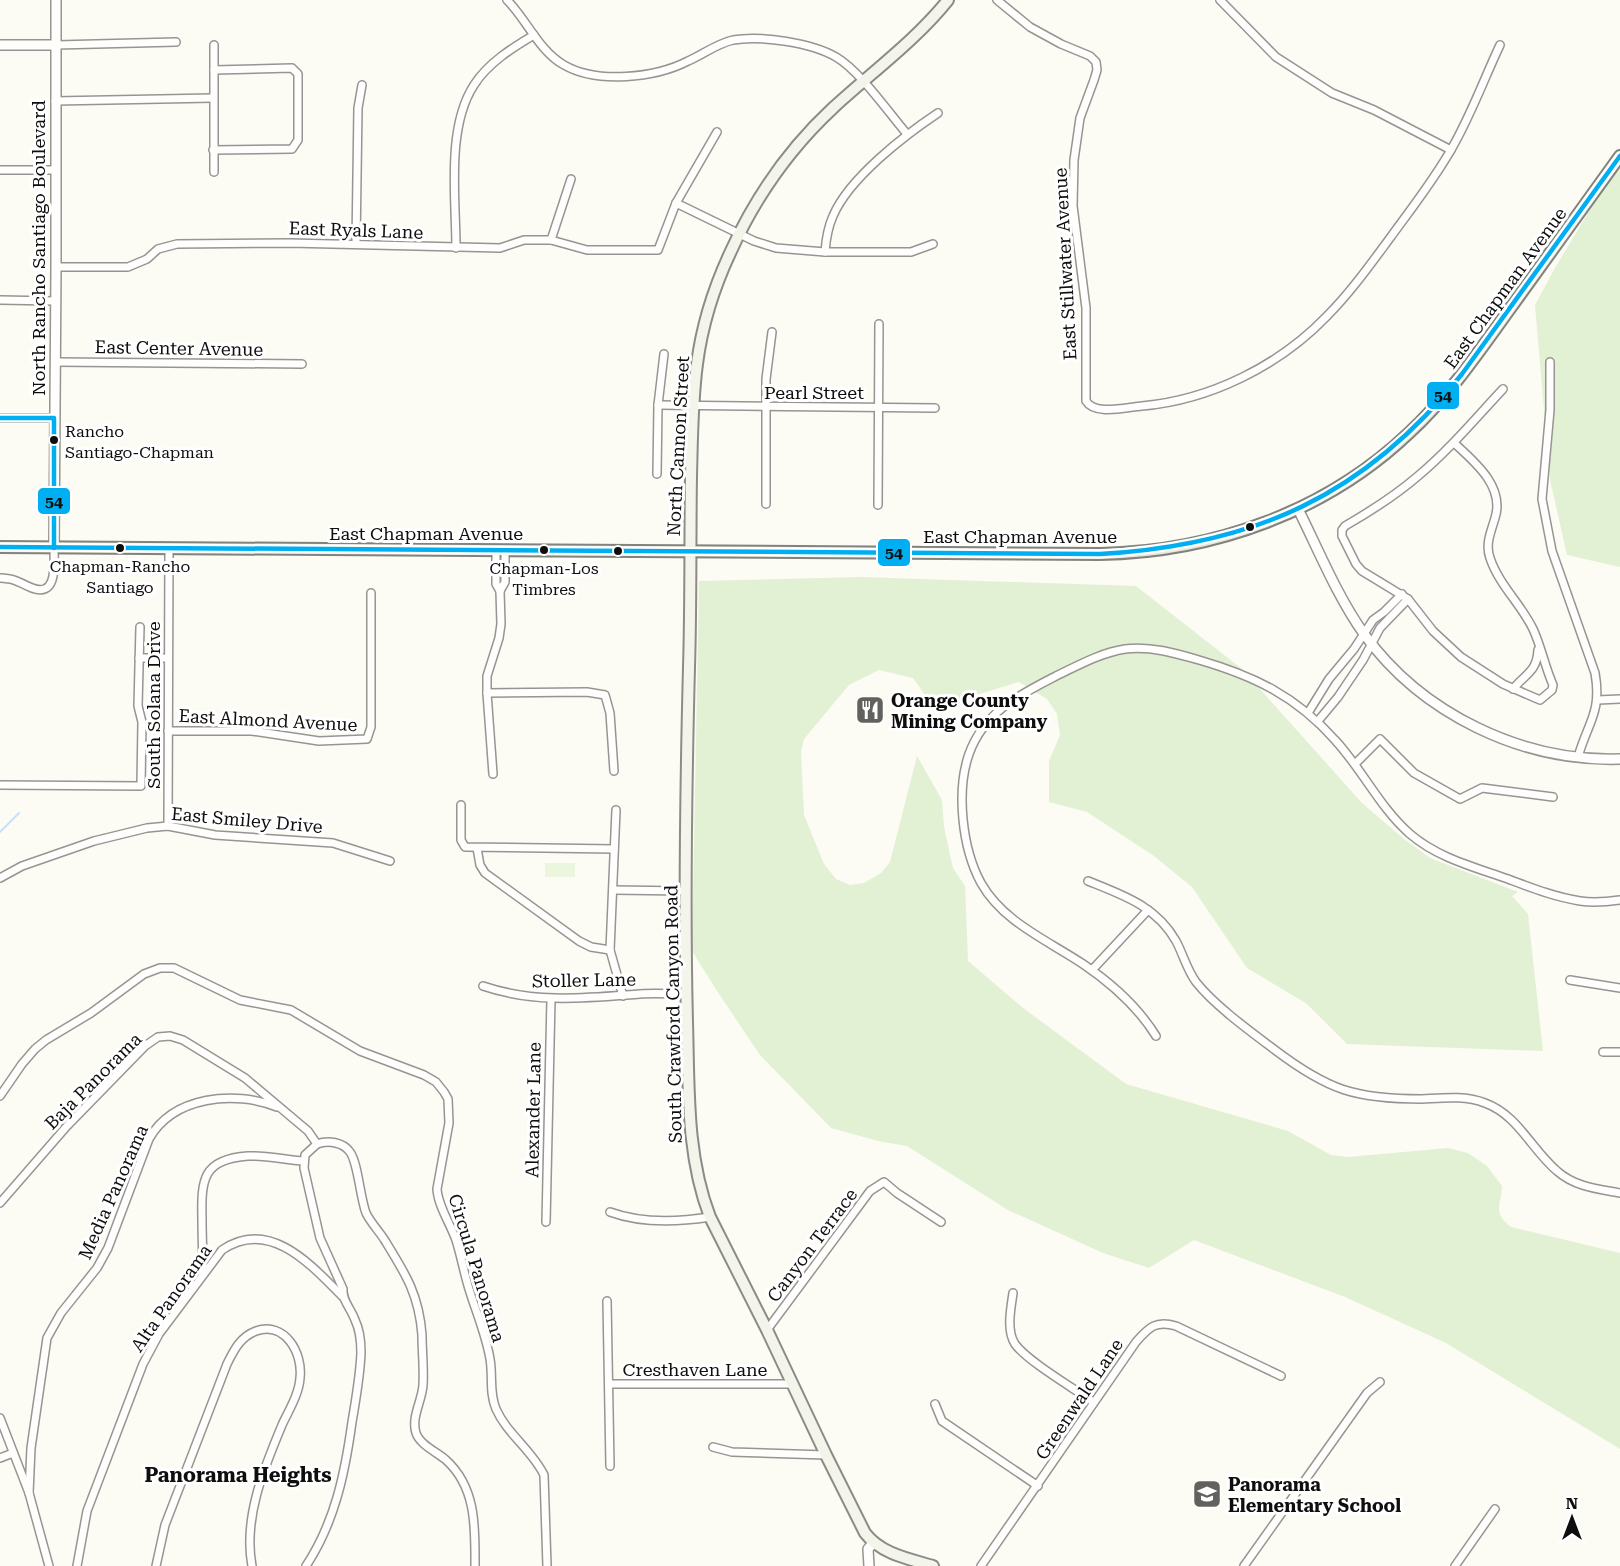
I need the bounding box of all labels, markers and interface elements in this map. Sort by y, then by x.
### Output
street label: North Rancho Santiago Boulevard [28,100,49,396]
street label: East Stillwater Avenue [1049,167,1081,361]
street label: East Chapman Avenue [1439,203,1571,373]
street label: East Ryals Lane [288,217,424,243]
street label: East Center Avenue [95,336,264,360]
street label: North Cannon Street [663,355,693,537]
line badge: 54 [1426,381,1460,410]
street label: Pearl Street [764,382,864,403]
text: 54 [1434,386,1452,405]
place label: Rancho Santiago-Chapman [65,422,214,462]
marker: Rancho Santiago-Chapman [48,434,60,446]
line badge: 54 [37,487,71,515]
text: 54 [45,492,63,511]
unlabelled marker [1244,521,1256,533]
street label: East Chapman Avenue [329,523,523,544]
street label: East Chapman Avenue [923,526,1117,547]
line badge: 54 [877,538,911,567]
marker: Chapman-Rancho Santiago [114,542,126,554]
text: 54 [885,543,903,562]
marker: Chapman-Los Timbres [538,544,550,556]
unlabelled marker [612,545,624,557]
place label: Chapman-Rancho Santiago [50,557,190,597]
place label: Chapman-Los Timbres [490,559,599,599]
street label: South Solana Drive [143,621,164,789]
place label: Orange County Mining Company [891,690,1047,732]
restaurant icon: Orange County Mining Company [854,694,886,726]
street label: East Almond Avenue [178,705,358,735]
street label: East Smiley Drive [170,803,324,837]
street label: South Crawford Canyon Road [660,884,686,1143]
street label: Stoller Lane [532,969,636,991]
street label: Baja Panorama [40,1028,146,1134]
street label: Alexander Lane [521,1042,545,1178]
street label: Media Panorama [74,1121,152,1263]
street label: Canyon Terrace [763,1184,862,1306]
street label: Circula Panorama [444,1191,510,1345]
street label: Alta Panorama [126,1240,216,1356]
street label: Greenwald Lane [1031,1335,1127,1463]
street label: Cresthaven Lane [623,1359,768,1380]
district label: Panorama Heights [144,1463,332,1487]
place label: Panorama Elementary School [1228,1474,1401,1516]
school or university icon: Panorama Elementary School [1191,1478,1223,1510]
north arrow [1542,1488,1602,1548]
text: N [1566,1494,1578,1513]

